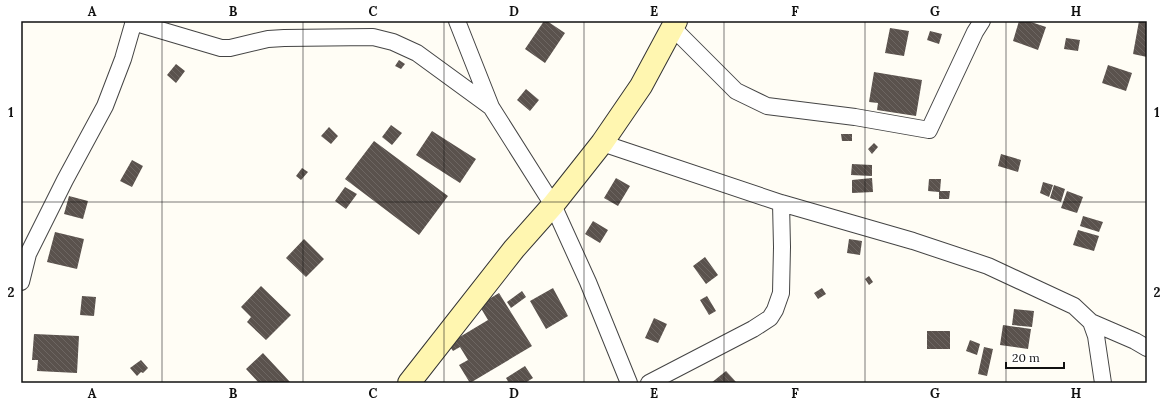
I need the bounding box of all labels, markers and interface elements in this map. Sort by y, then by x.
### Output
text: A [88,3,97,20]
text: B [229,3,238,20]
text: C [369,3,378,20]
text: D [509,3,519,20]
text: E [650,3,658,20]
text: F [791,3,799,20]
text: G [930,3,940,20]
text: H [1071,3,1081,20]
text: 1 [8,104,14,121]
text: 1 [1154,104,1160,121]
text: 2 [8,284,15,301]
text: 2 [1154,284,1161,301]
scale bar [1006,344,1064,370]
text: 20 m [1012,350,1040,365]
text: A [88,385,97,402]
text: B [229,385,238,402]
text: C [369,385,378,402]
text: D [509,385,519,402]
text: E [650,385,658,402]
text: F [791,385,799,402]
text: G [930,385,940,402]
text: H [1071,385,1081,402]

